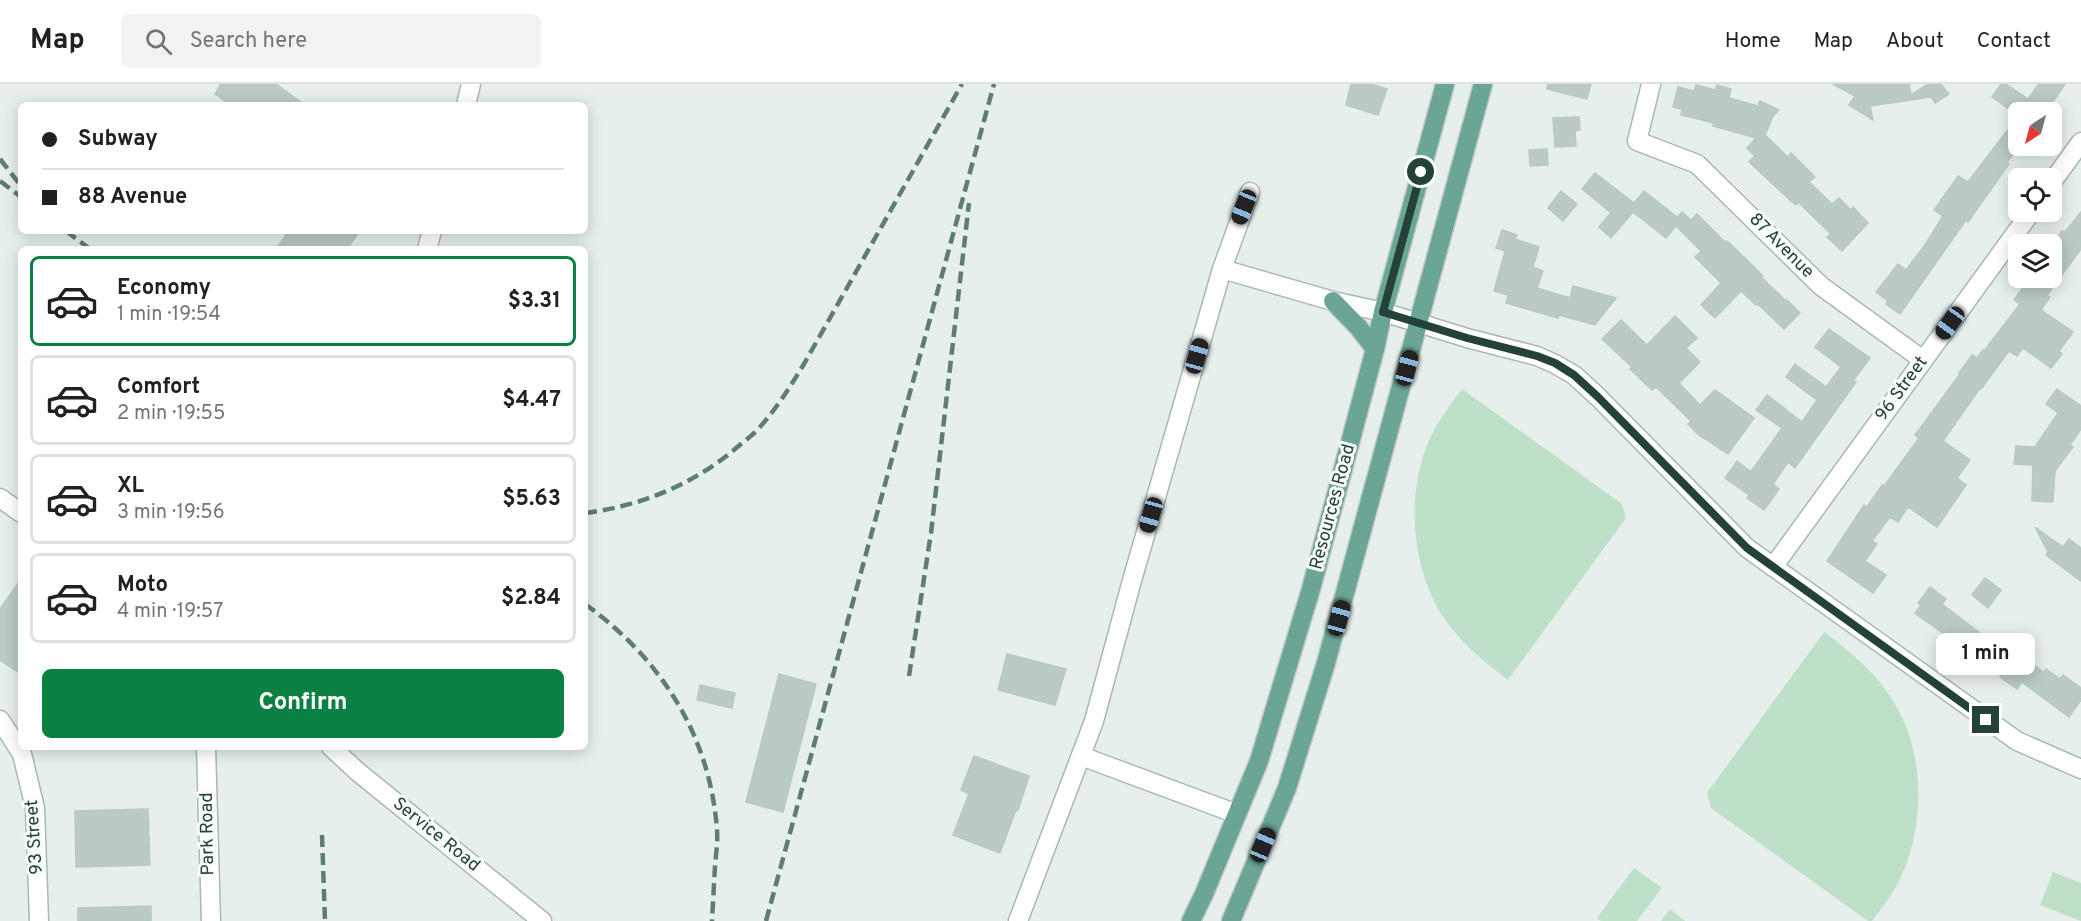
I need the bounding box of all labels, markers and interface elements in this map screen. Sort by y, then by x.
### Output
search box [121,14,541,68]
text: Map [30,23,85,59]
icon: search [142,25,175,58]
text: Search here [190,28,307,55]
text: Home [1725,28,1781,55]
text: Map [1814,28,1853,55]
text: About [1886,28,1944,55]
text: Contact [1977,28,2051,55]
north arrow [2008,102,2062,156]
map controls [2008,102,2062,288]
text: Subway [78,126,158,153]
route start [1407,158,1434,185]
button: locate [2008,168,2062,222]
text: 88 Avenue [78,184,187,211]
car [1229,187,1259,227]
street label: 87 Avenue [1743,208,1819,284]
button: layers [2008,234,2062,288]
icon: car [45,274,99,328]
text: Economy [117,275,211,302]
text: $3.31 [508,288,561,315]
text: 1 min · 19:54 [117,302,221,328]
car [1932,303,1968,343]
car [1183,336,1211,376]
car [1394,348,1420,388]
street label: 96 Street [1871,352,1933,426]
icon: car [45,373,99,427]
text: Comfort [117,374,200,401]
text: $4.47 [502,387,561,414]
text: 2 min · 19:55 [117,401,225,427]
street label: Resources Road [1305,442,1361,572]
icon: car [45,472,99,526]
text: XL [117,473,144,500]
text: $5.63 [502,486,561,513]
car [1137,495,1165,535]
text: 3 min · 19:56 [117,500,225,526]
icon: car [45,571,99,625]
text: Moto [117,572,168,599]
text: $2.84 [501,585,561,612]
car [1326,598,1352,638]
text: 4 min · 19:57 [117,599,223,625]
callout: 1 min [1936,633,2036,675]
text: 1 min [1961,641,2010,667]
button: Confirm [42,669,564,738]
route end [1972,706,1999,733]
street label: Park Road [196,792,220,876]
street label: Service Road [388,793,484,877]
street label: 93 Street [21,799,49,875]
car [1248,825,1278,865]

